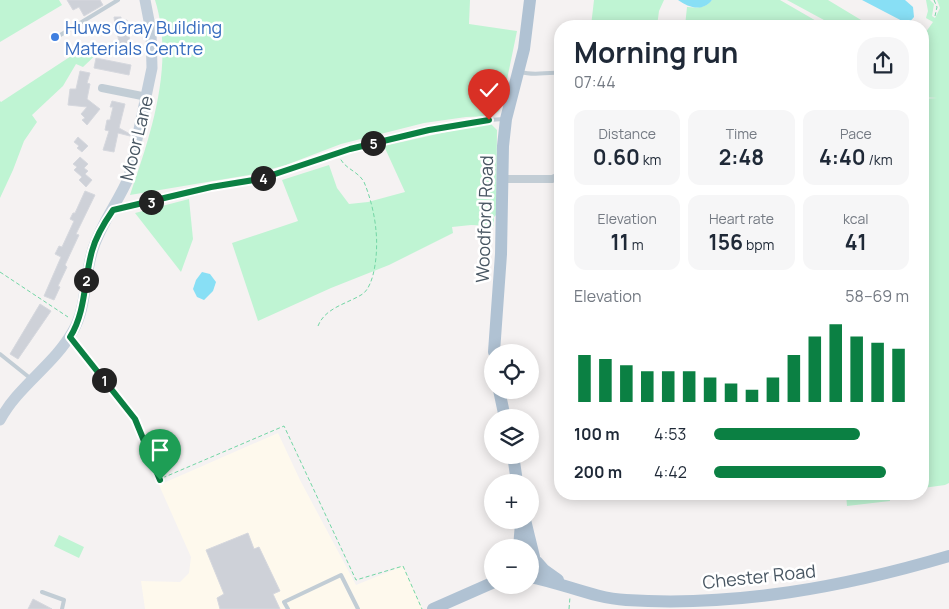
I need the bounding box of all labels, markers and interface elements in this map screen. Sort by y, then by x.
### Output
place label: Huws Gray Building Materials Centre [65,15,222,60]
marker: Huws Gray Building Materials Centre [49,31,61,43]
text: Morning run [574,33,738,71]
button: share [857,37,909,89]
pin [468,69,510,120]
text: 07:44 [574,71,616,93]
icon: check [475,76,503,104]
street label: Moor Lane [114,93,158,183]
text: Distance [598,124,656,143]
text: Time [726,124,757,143]
text: Pace [840,124,872,143]
pin: 5 [360,130,386,156]
text: 5 [369,134,378,153]
text: 0.60 [593,143,640,171]
text: 2:48 [719,143,764,171]
text: 4:40 [819,143,866,171]
text: km [640,150,662,169]
text: /km [866,150,893,169]
street label: Woodford Road [470,155,498,283]
pin: 4 [250,166,276,190]
text: 4 [259,169,268,188]
pin: 3 [138,190,164,214]
text: 3 [147,193,156,212]
text: Elevation [598,209,657,228]
text: Heart rate [709,209,774,228]
text: kcal [843,209,869,228]
text: 11 [611,228,629,256]
text: 156 [709,228,743,256]
text: 41 [845,228,867,256]
text: m [629,235,644,254]
text: bpm [743,235,774,254]
pin: 2 [74,268,98,292]
text: 2 [82,271,91,290]
text: Elevation [574,285,642,307]
text: 58–69 m [845,285,909,307]
map controls [484,344,539,594]
button: locate [484,344,539,399]
pin: 1 [92,368,116,392]
text: 1 [101,371,108,390]
button: layers [484,409,539,464]
text: 100 m [574,423,620,445]
text: 4:53 [654,423,686,445]
pin [139,429,181,480]
icon: arrive [146,436,174,464]
text: 200 m [574,461,622,483]
text: 4:42 [654,461,687,483]
button: + [484,474,539,529]
button: − [484,539,539,594]
street label: Chester Road [701,558,817,594]

